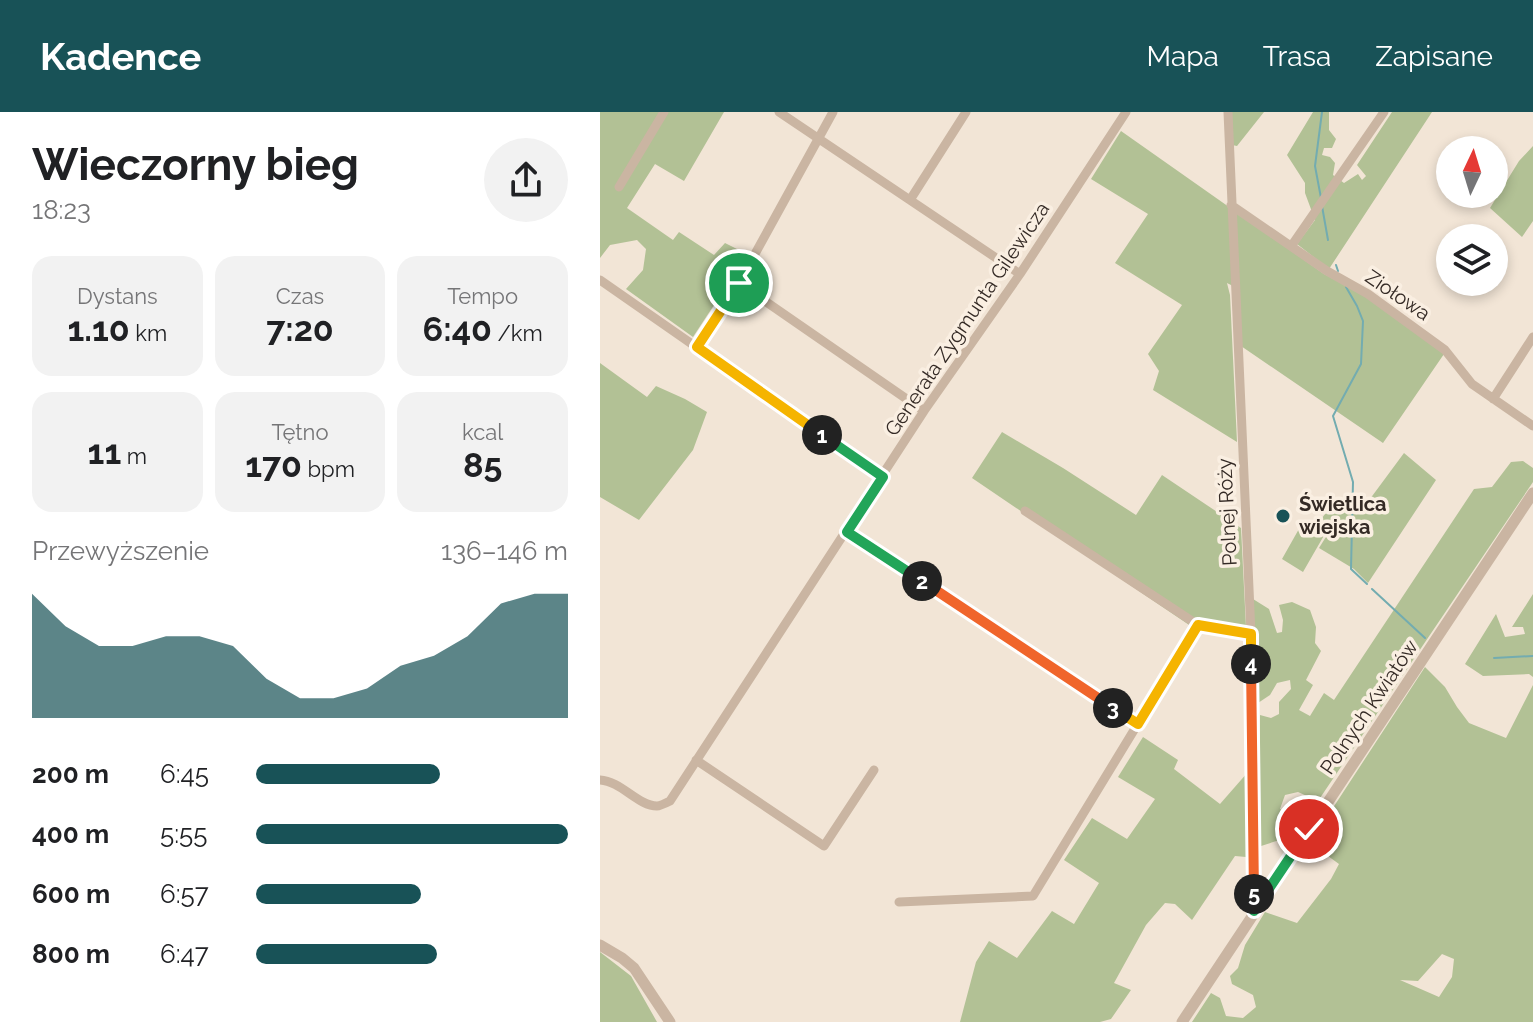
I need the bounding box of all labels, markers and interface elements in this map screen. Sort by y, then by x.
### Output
text: Kadence [40,34,201,79]
text: Mapa [1147,40,1219,73]
text: Trasa [1263,40,1331,73]
text: Zapisane [1375,40,1493,73]
north arrow [1436,136,1508,208]
map controls [1436,136,1508,296]
button: share [484,138,568,222]
text: Wieczorny bieg [32,139,359,190]
text: 18:23 [32,195,91,225]
street label: Generała Zygmunta Gilewicza [880,198,1054,440]
button: layers [1436,224,1508,296]
pin [705,249,773,317]
icon: arrive [717,261,761,305]
street label: Ziołowa [1361,265,1435,325]
text: Dystans [77,283,158,309]
text: Czas [276,283,324,309]
text: Tempo [447,283,518,309]
text: 1.10 [68,309,130,349]
text: 7:20 [266,309,334,349]
text: 6:40 [423,309,492,349]
text: km [130,320,167,346]
text: /km [492,320,543,346]
pin: 1 [802,415,842,455]
text: Tętno [271,419,329,445]
text: kcal [462,419,503,445]
text: 1 [817,422,827,448]
text: 11 [88,432,121,472]
text: m [121,443,147,469]
text: 170 [245,445,302,485]
text: 85 [463,445,502,485]
text: bpm [302,456,355,482]
street label: Polnej Róży [1212,457,1242,566]
place label: Świetlica wiejska [1299,492,1387,539]
marker: Świetlica wiejska [1274,507,1292,525]
text: Przewyższenie [32,536,209,566]
text: 136–146 m [441,536,568,566]
pin: 2 [902,561,942,601]
text: 2 [916,568,928,594]
street label: Polnych Kwiatów [1315,635,1423,779]
pin: 4 [1231,644,1271,684]
text: 4 [1245,651,1257,677]
pin: 3 [1093,688,1133,728]
text: 3 [1107,695,1119,721]
text: 200 m [32,759,109,789]
text: 6:45 [160,759,209,789]
pin [1275,795,1343,863]
icon: check [1287,807,1331,851]
text: 400 m [32,819,109,849]
text: 5:55 [160,819,207,849]
pin: 5 [1234,874,1274,914]
text: 600 m [32,879,110,909]
text: 6:57 [160,879,209,909]
text: 5 [1248,881,1260,907]
text: 800 m [32,939,110,969]
text: 6:47 [160,939,209,969]

